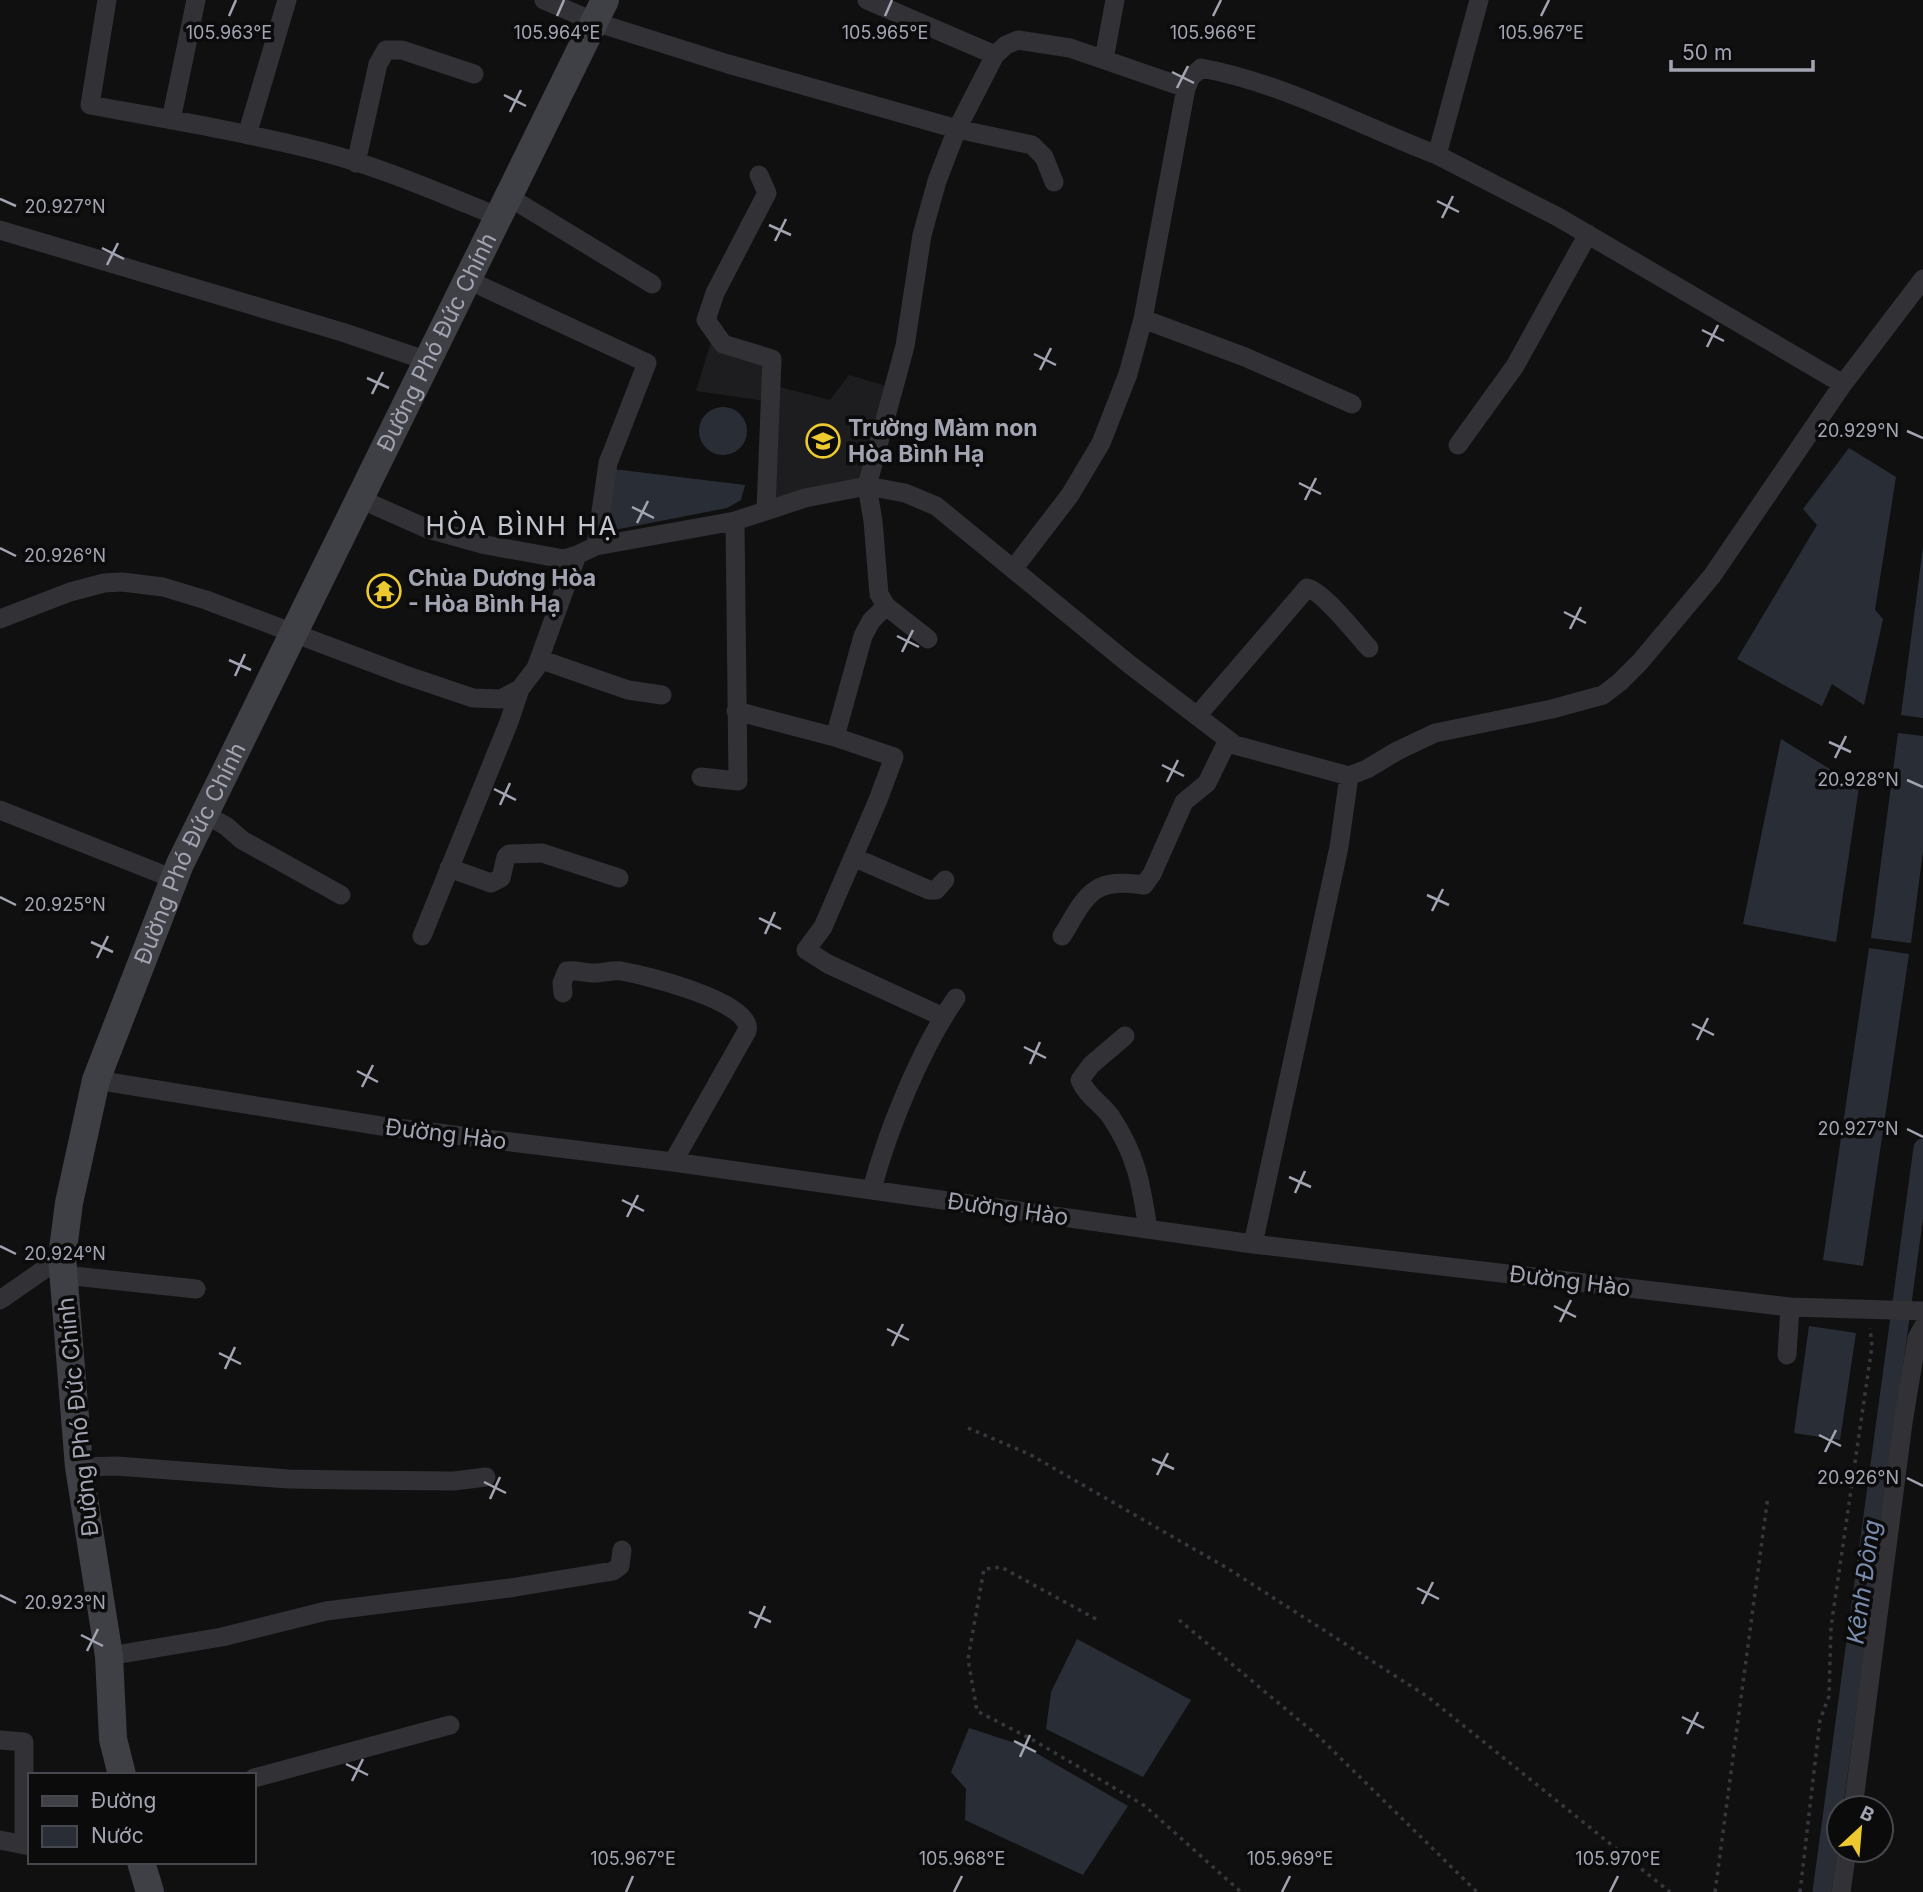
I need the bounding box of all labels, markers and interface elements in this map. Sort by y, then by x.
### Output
text: 105.963°E [186,22,272,43]
text: 105.964°E [514,22,600,43]
text: 105.965°E [842,22,928,43]
text: 105.966°E [1170,22,1256,43]
text: 105.967°E [1498,22,1584,43]
scale bar [1671,28,1813,72]
text: 50 m [1682,40,1732,65]
text: 20.927°N [24,196,106,217]
street label: Đường Phó Đức Chính [371,228,502,456]
place label: Trường Màm non Hòa Bình Hạ [848,414,1038,468]
text: 20.929°N [1817,420,1899,441]
school or university icon: Trường Màm non Hòa Bình Hạ [804,422,842,460]
district label: HÒA BÌNH HẠ [425,510,619,541]
text: 20.926°N [24,545,106,566]
place label: Chùa Dương Hòa - Hòa Bình Hạ [408,564,596,618]
temple icon: Chùa Dương Hòa - Hòa Bình Hạ [365,572,403,610]
street label: Đường Phó Đức Chính [128,738,252,968]
text: 20.928°N [1817,769,1899,790]
text: 20.925°N [24,894,106,915]
street label: Đường Hào [384,1113,508,1155]
text: 20.927°N [1817,1118,1899,1139]
street label: Đường Hào [946,1187,1070,1231]
text: 20.924°N [24,1243,106,1264]
street label: Đường Hào [1508,1260,1632,1302]
street label: Đường Phó Đức Chính [52,1296,104,1538]
text: 20.926°N [1817,1467,1899,1488]
water label: Kênh Đông [1840,1518,1887,1646]
text: 20.923°N [24,1592,106,1613]
legend [28,1773,256,1864]
text: Đường [91,1788,156,1813]
north arrow [1825,1794,1895,1864]
text: B [1857,1801,1878,1827]
text: Nước [91,1823,144,1848]
text: 105.967°E [590,1848,676,1869]
text: 105.968°E [919,1848,1005,1869]
text: 105.969°E [1247,1848,1333,1869]
text: 105.970°E [1575,1848,1661,1869]

